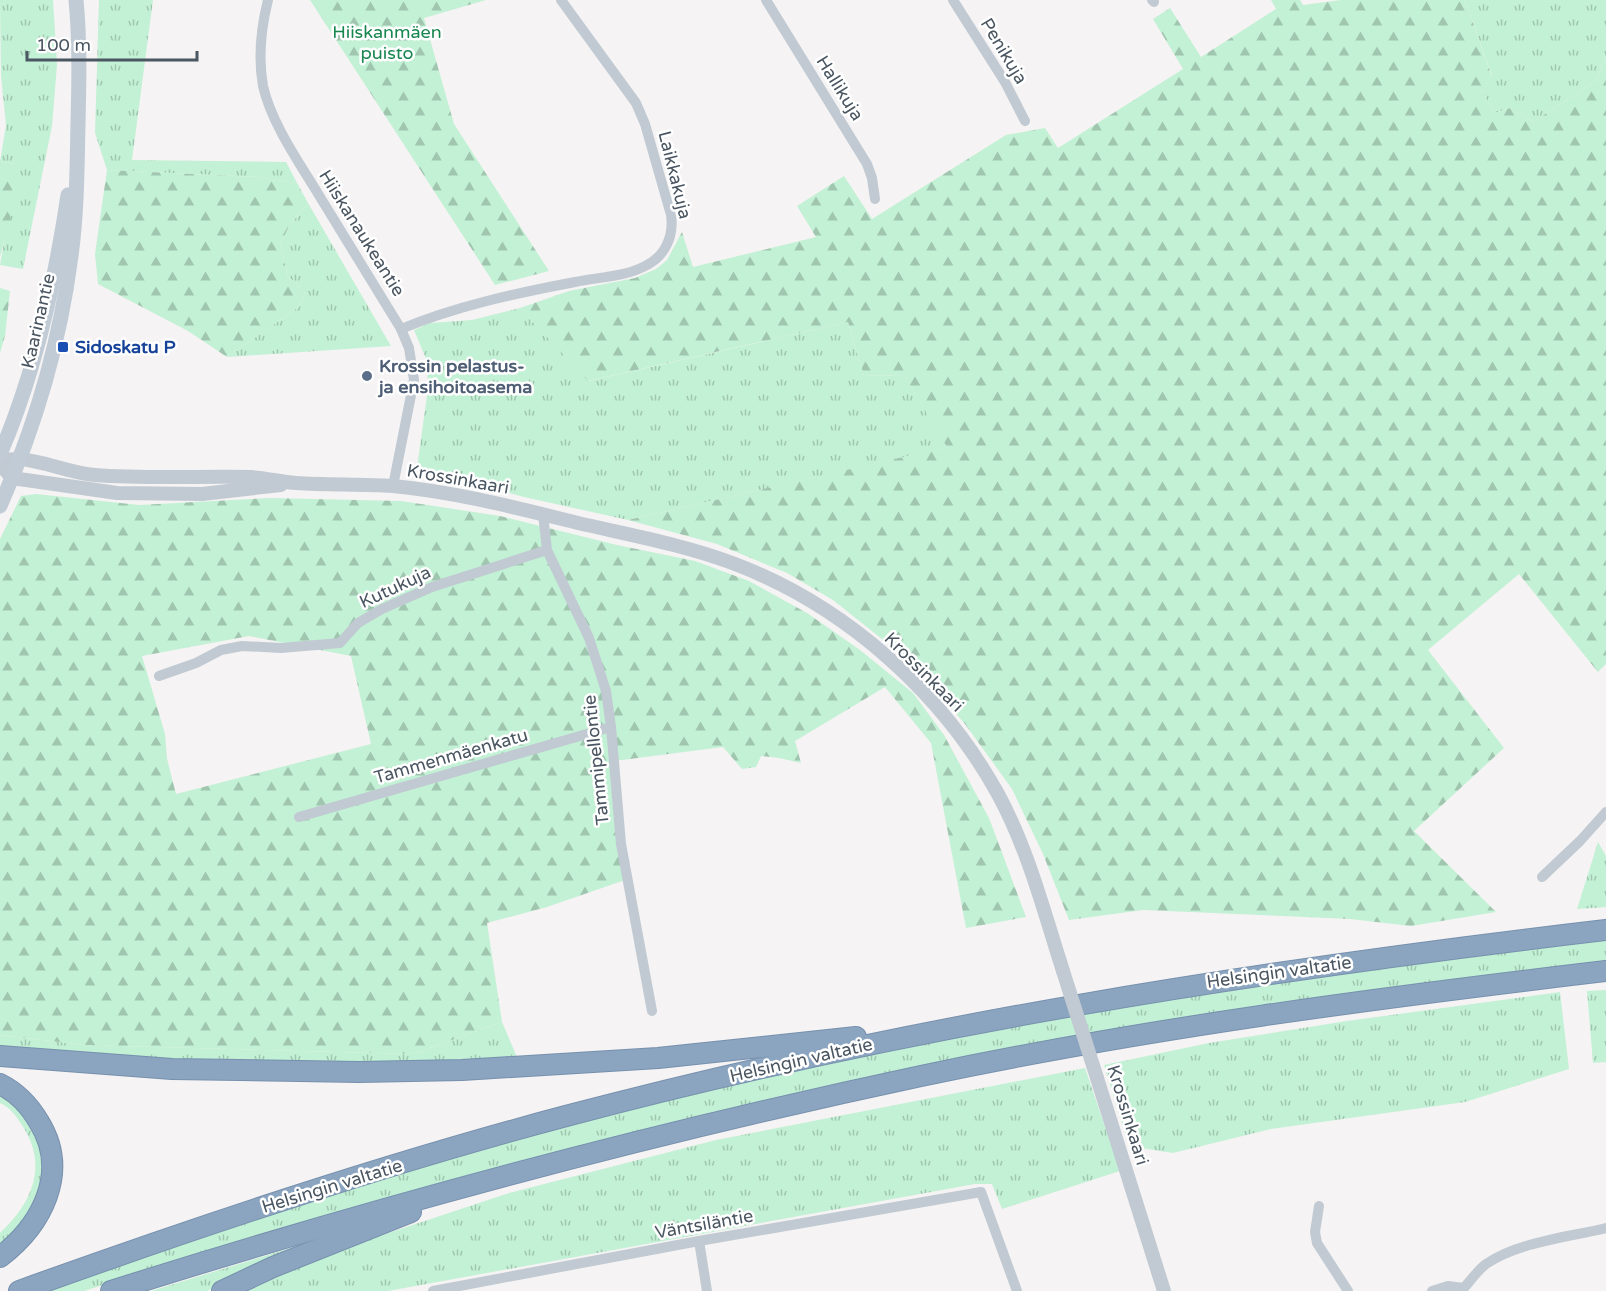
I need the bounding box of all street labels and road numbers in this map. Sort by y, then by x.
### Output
street label: Penikuja [976,14,1032,88]
street label: Hallikuja [811,51,869,125]
street label: Laikkakuja [653,129,697,221]
street label: Hiiskanaukeantie [314,166,410,300]
street label: Kaarinantie [16,271,60,371]
street label: Krossinkaari [405,459,511,499]
street label: Kutukuja [356,561,434,613]
street label: Krossinkaari [880,628,968,716]
street label: Tammipellontie [578,694,614,826]
street label: Tammenmäenkatu [372,724,530,788]
street label: Helsingin valtatie [1205,951,1353,993]
street label: Helsingin valtatie [727,1033,875,1087]
street label: Krossinkaari [1102,1062,1154,1168]
street label: Helsingin valtatie [259,1154,405,1218]
street label: Väntsiläntie [653,1205,755,1243]

